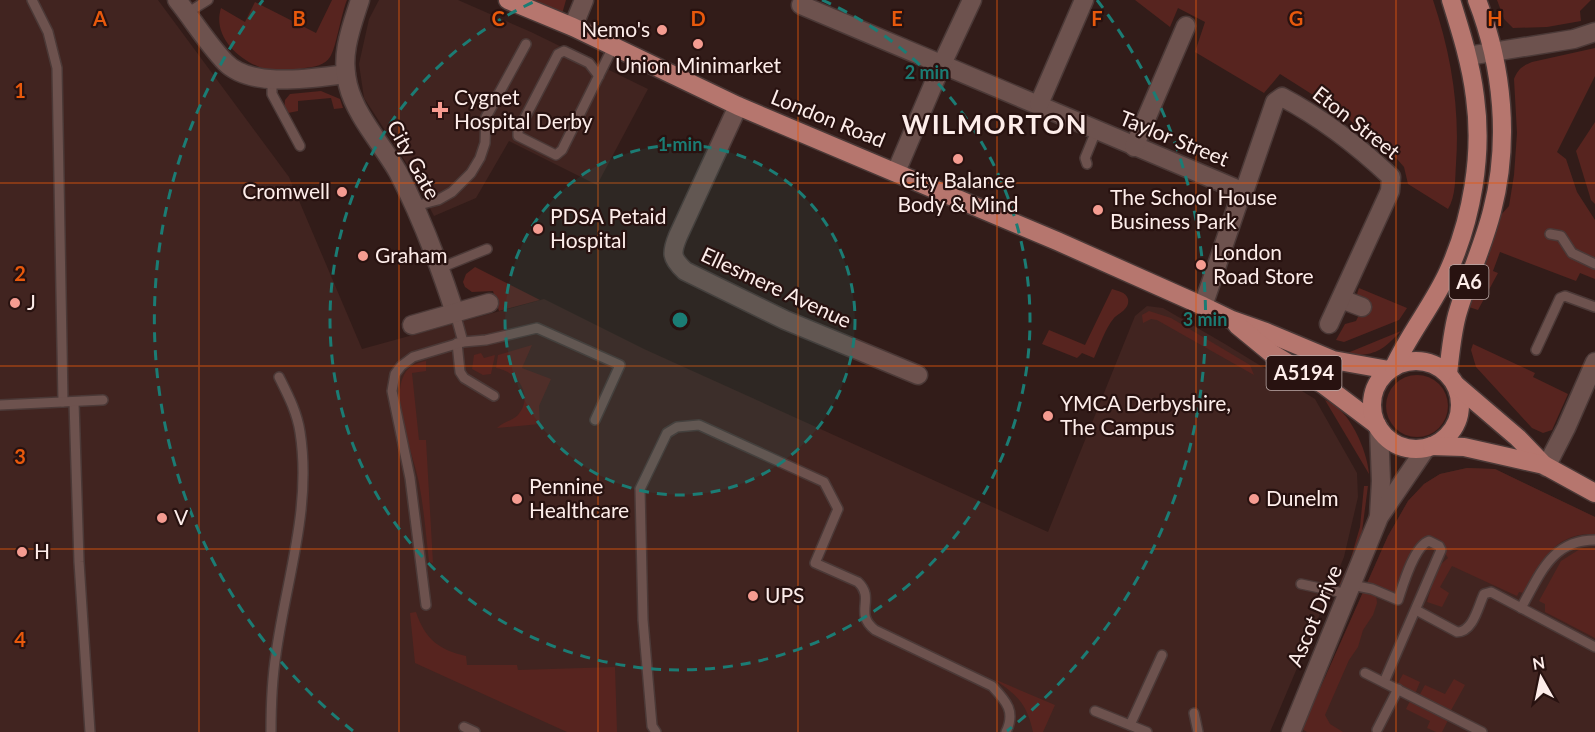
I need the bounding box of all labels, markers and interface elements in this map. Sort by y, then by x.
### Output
text: A [92,6,107,30]
text: B [292,6,306,30]
text: C [491,6,505,30]
text: D [690,6,706,30]
text: E [891,6,903,30]
text: F [1091,6,1103,30]
text: G [1289,6,1303,30]
text: H [1487,6,1503,30]
place label: Nemo's [581,16,650,41]
marker: Nemo's [655,23,669,37]
marker: Union Minimarket [691,37,705,51]
place label: Union Minimarket [615,52,781,77]
text: 2 min [905,61,949,83]
text: 1 [14,78,26,102]
street label: Eton Street [1308,80,1406,164]
street label: London Road [768,83,889,152]
place label: Cygnet Hospital Derby [454,84,593,133]
marker: Cygnet Hospital Derby [431,101,449,119]
street label: Taylor Street [1116,104,1233,171]
district label: WILMORTON [902,107,1088,140]
street label: City Gate [382,115,446,203]
text: 1 min [658,133,702,155]
marker: City Balance Body & Mind [951,152,965,166]
place label: City Balance Body & Mind [898,167,1018,216]
place label: Cromwell [242,178,330,203]
place label: The School House Business Park [1110,184,1277,233]
marker: Cromwell [335,185,349,199]
place label: PDSA Petaid Hospital [550,203,666,252]
marker: The School House Business Park [1091,203,1105,217]
marker: PDSA Petaid Hospital [531,222,545,236]
place label: London Road Store [1213,239,1314,288]
street label: Ellesmere Avenue [697,241,856,332]
place label: Graham [375,242,448,267]
marker: Graham [356,249,370,263]
marker: London Road Store [1194,258,1208,272]
text: 2 [14,261,26,285]
road number: A6 [1450,265,1488,299]
place label: J [27,289,36,314]
marker: J [8,296,22,310]
text: 3 min [1183,308,1227,330]
centre of rings [670,310,690,330]
road number: A5194 [1266,356,1342,390]
place label: YMCA Derbyshire, The Campus [1060,390,1231,439]
marker: YMCA Derbyshire, The Campus [1041,409,1055,423]
text: 3 [14,444,26,468]
place label: Pennine Healthcare [529,473,629,522]
place label: Dunelm [1266,485,1339,510]
marker: Pennine Healthcare [510,492,524,506]
marker: Dunelm [1247,492,1261,506]
place label: V [174,504,189,529]
marker: V [155,511,169,525]
place label: H [34,538,50,563]
marker: H [15,545,29,559]
street label: Ascot Drive [1281,561,1346,670]
place label: UPS [765,582,804,607]
marker: UPS [746,589,760,603]
text: 4 [14,627,26,651]
north arrow [1511,648,1571,708]
text: N [1531,652,1546,673]

